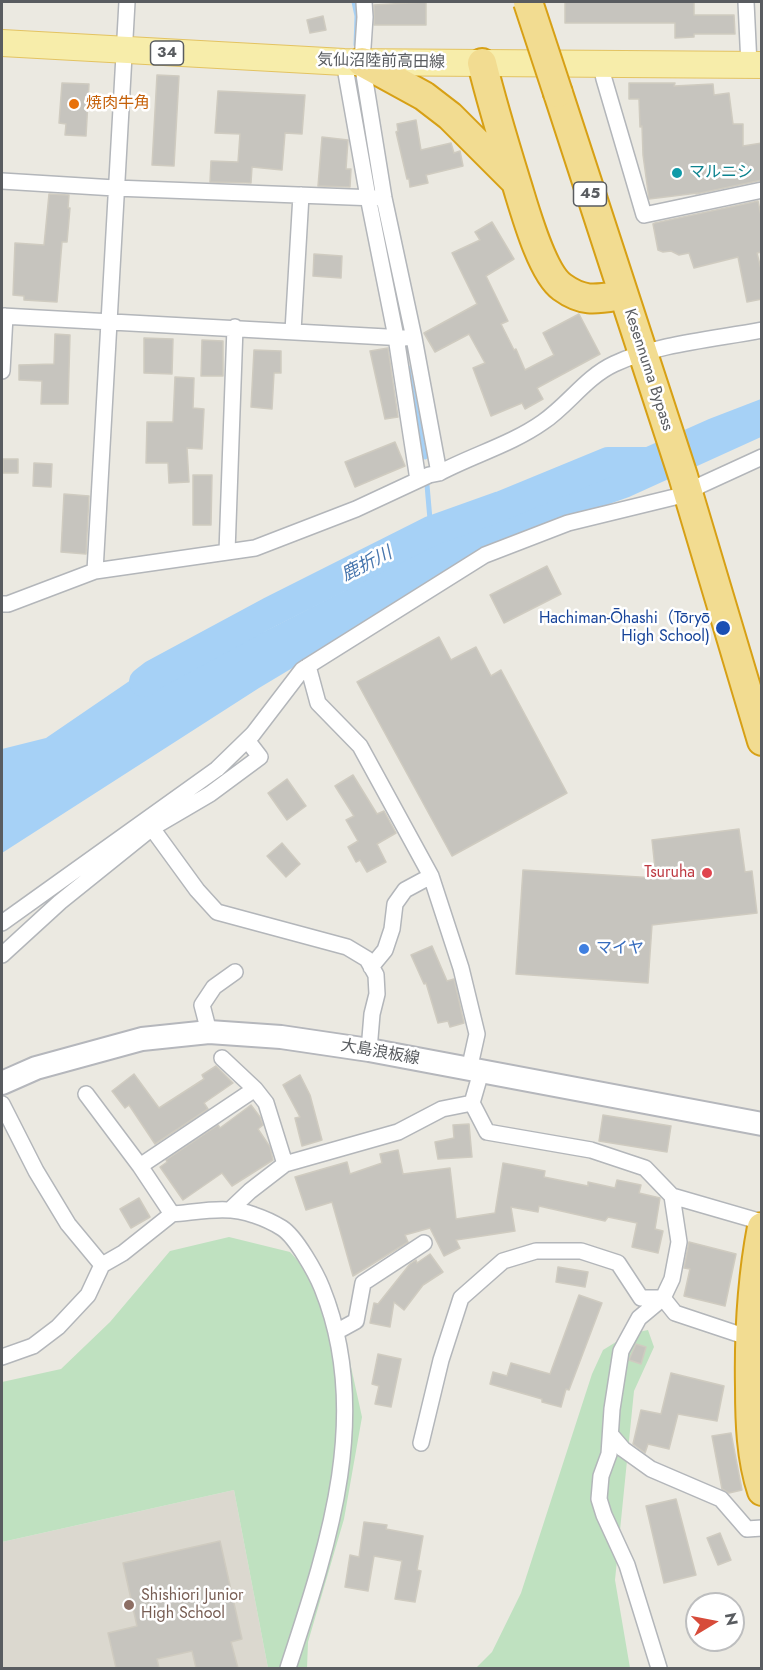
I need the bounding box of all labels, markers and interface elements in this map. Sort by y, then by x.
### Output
road number: 34 [150,41,184,65]
street label: 気仙沼陸前高田線 [317,51,445,73]
place label: 焼肉牛角 [86,94,150,114]
marker: 焼肉牛角 [67,97,81,111]
place label: マルニシ [689,163,753,183]
marker: マルニシ [670,166,684,180]
road number: 45 [574,182,606,206]
street label: Kesennuma Bypass [619,306,677,434]
water label: 鹿折川 [338,543,396,587]
place label: Hachiman-Ōhashi（Tōryō High School) [539,609,710,647]
marker: Hachiman-Ōhashi（Tōryō High School) [714,619,732,637]
place label: Tsuruha [644,863,695,883]
marker: Tsuruha [700,866,714,880]
place label: マイヤ [596,939,644,959]
marker: マイヤ [577,942,591,956]
street label: 大島浪板線 [339,1037,421,1069]
place label: Shishiori Junior High School [141,1586,244,1624]
north arrow [685,1592,745,1652]
marker: Shishiori Junior High School [122,1598,136,1612]
text: N [719,1611,744,1627]

